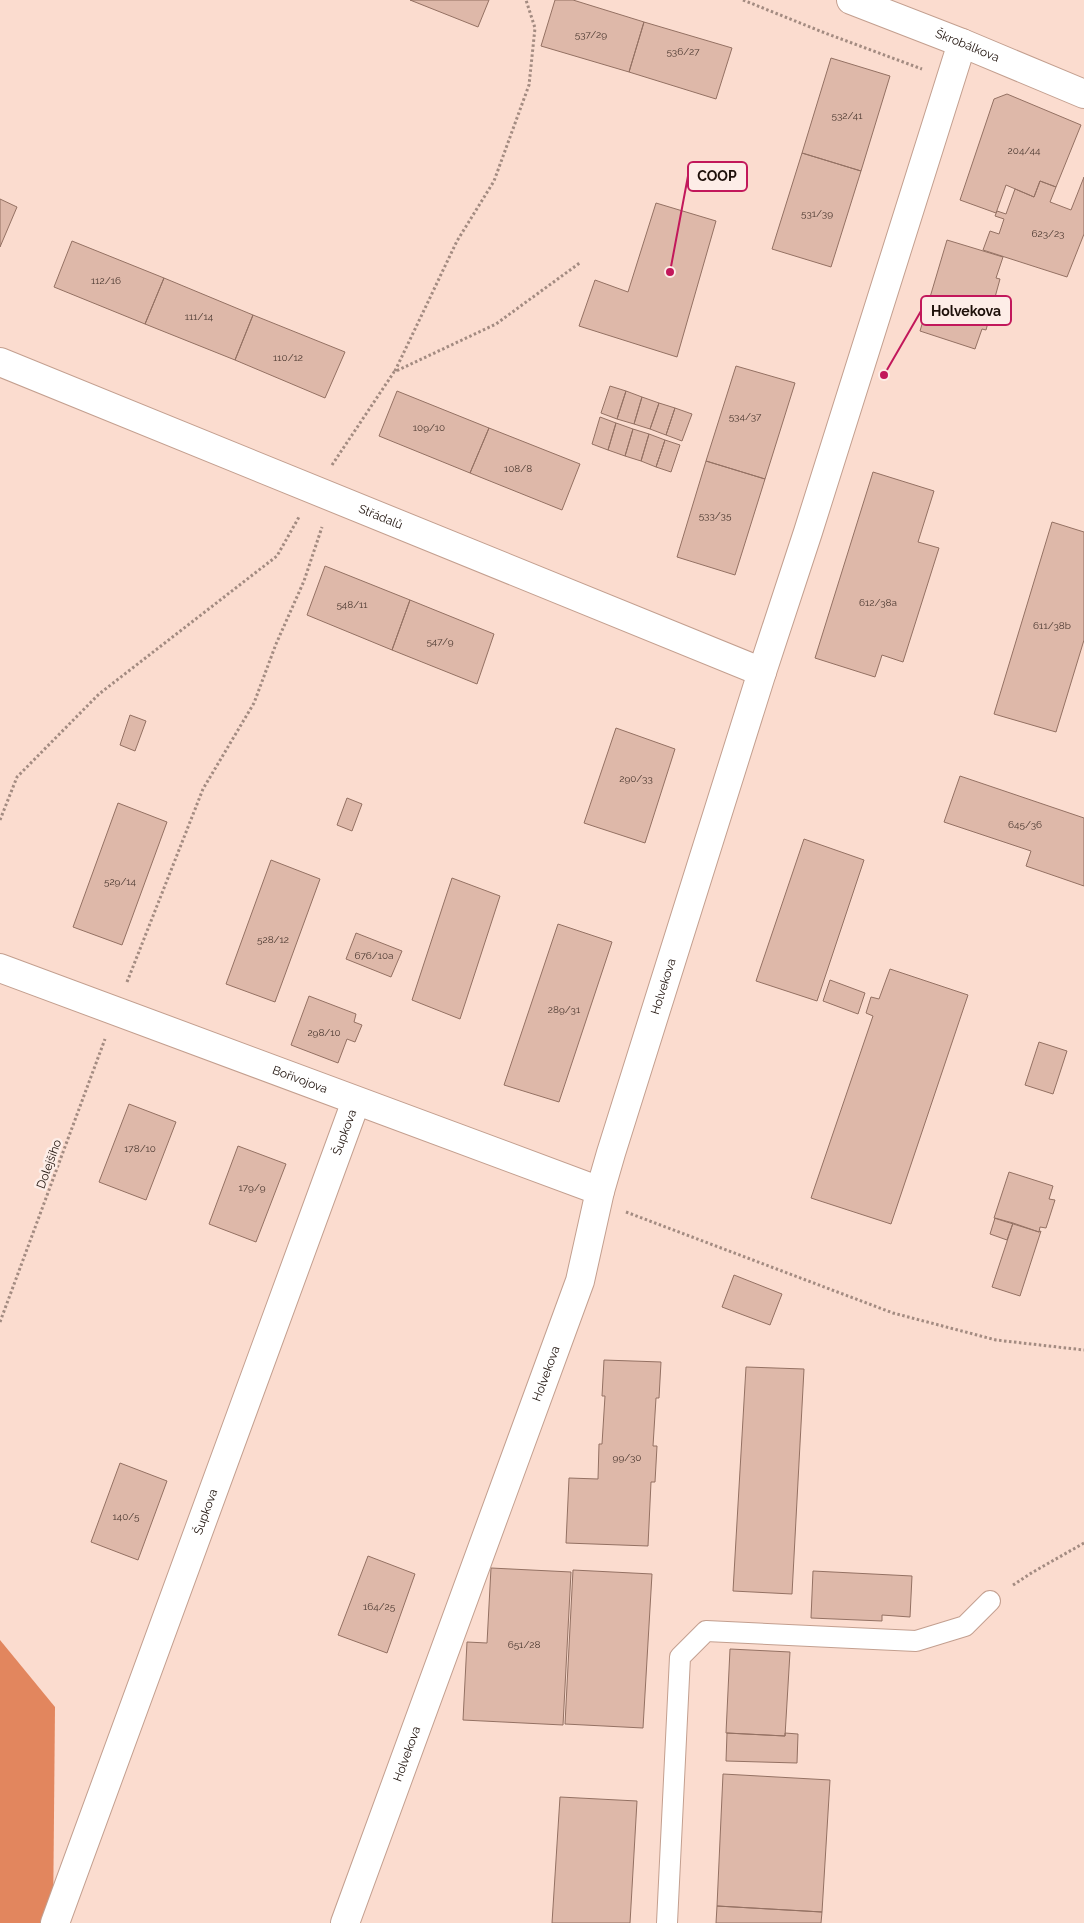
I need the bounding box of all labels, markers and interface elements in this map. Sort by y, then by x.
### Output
street label: Škrobálkova [933,26,1001,65]
house number: 537/29 [575,29,607,40]
house number: 536/27 [666,46,700,57]
house number: 532/41 [832,110,863,121]
house number: 204/44 [1008,145,1041,156]
callout: COOP [688,162,747,191]
text: COOP [697,168,737,184]
house number: 531/39 [801,208,833,219]
house number: 623/23 [1032,228,1064,239]
house number: 112/16 [91,275,121,286]
callout: Holvekova [921,296,1011,325]
text: Holvekova [931,303,1001,319]
house number: 111/14 [185,311,214,322]
house number: 110/12 [273,352,303,363]
house number: 534/37 [729,411,762,422]
house number: 109/10 [413,422,445,433]
house number: 108/8 [504,463,532,474]
street label: Střádalů [357,502,405,532]
house number: 533/35 [699,510,732,521]
house number: 612/38a [859,597,897,608]
house number: 548/11 [336,599,368,610]
house number: 611/38b [1033,620,1071,631]
house number: 547/9 [426,636,454,647]
house number: 290/33 [619,773,653,784]
house number: 645/36 [1008,819,1042,830]
house number: 529/14 [104,876,137,887]
house number: 528/12 [257,934,289,945]
house number: 676/10a [354,950,394,961]
street label: Holvekova [648,957,679,1016]
house number: 289/31 [548,1004,581,1015]
house number: 298/10 [307,1027,341,1038]
street label: Bořivojova [270,1063,329,1096]
street label: Šupkova [330,1108,359,1157]
street label: Dolejšího [34,1138,64,1190]
house number: 178/10 [124,1143,156,1154]
house number: 179/9 [239,1182,266,1193]
street label: Holvekova [530,1344,563,1403]
house number: 99/30 [613,1452,641,1463]
street label: Šupkova [191,1487,220,1536]
house number: 140/5 [113,1511,140,1522]
house number: 164/25 [363,1601,396,1612]
house number: 651/28 [508,1639,540,1650]
street label: Holvekova [390,1724,423,1784]

